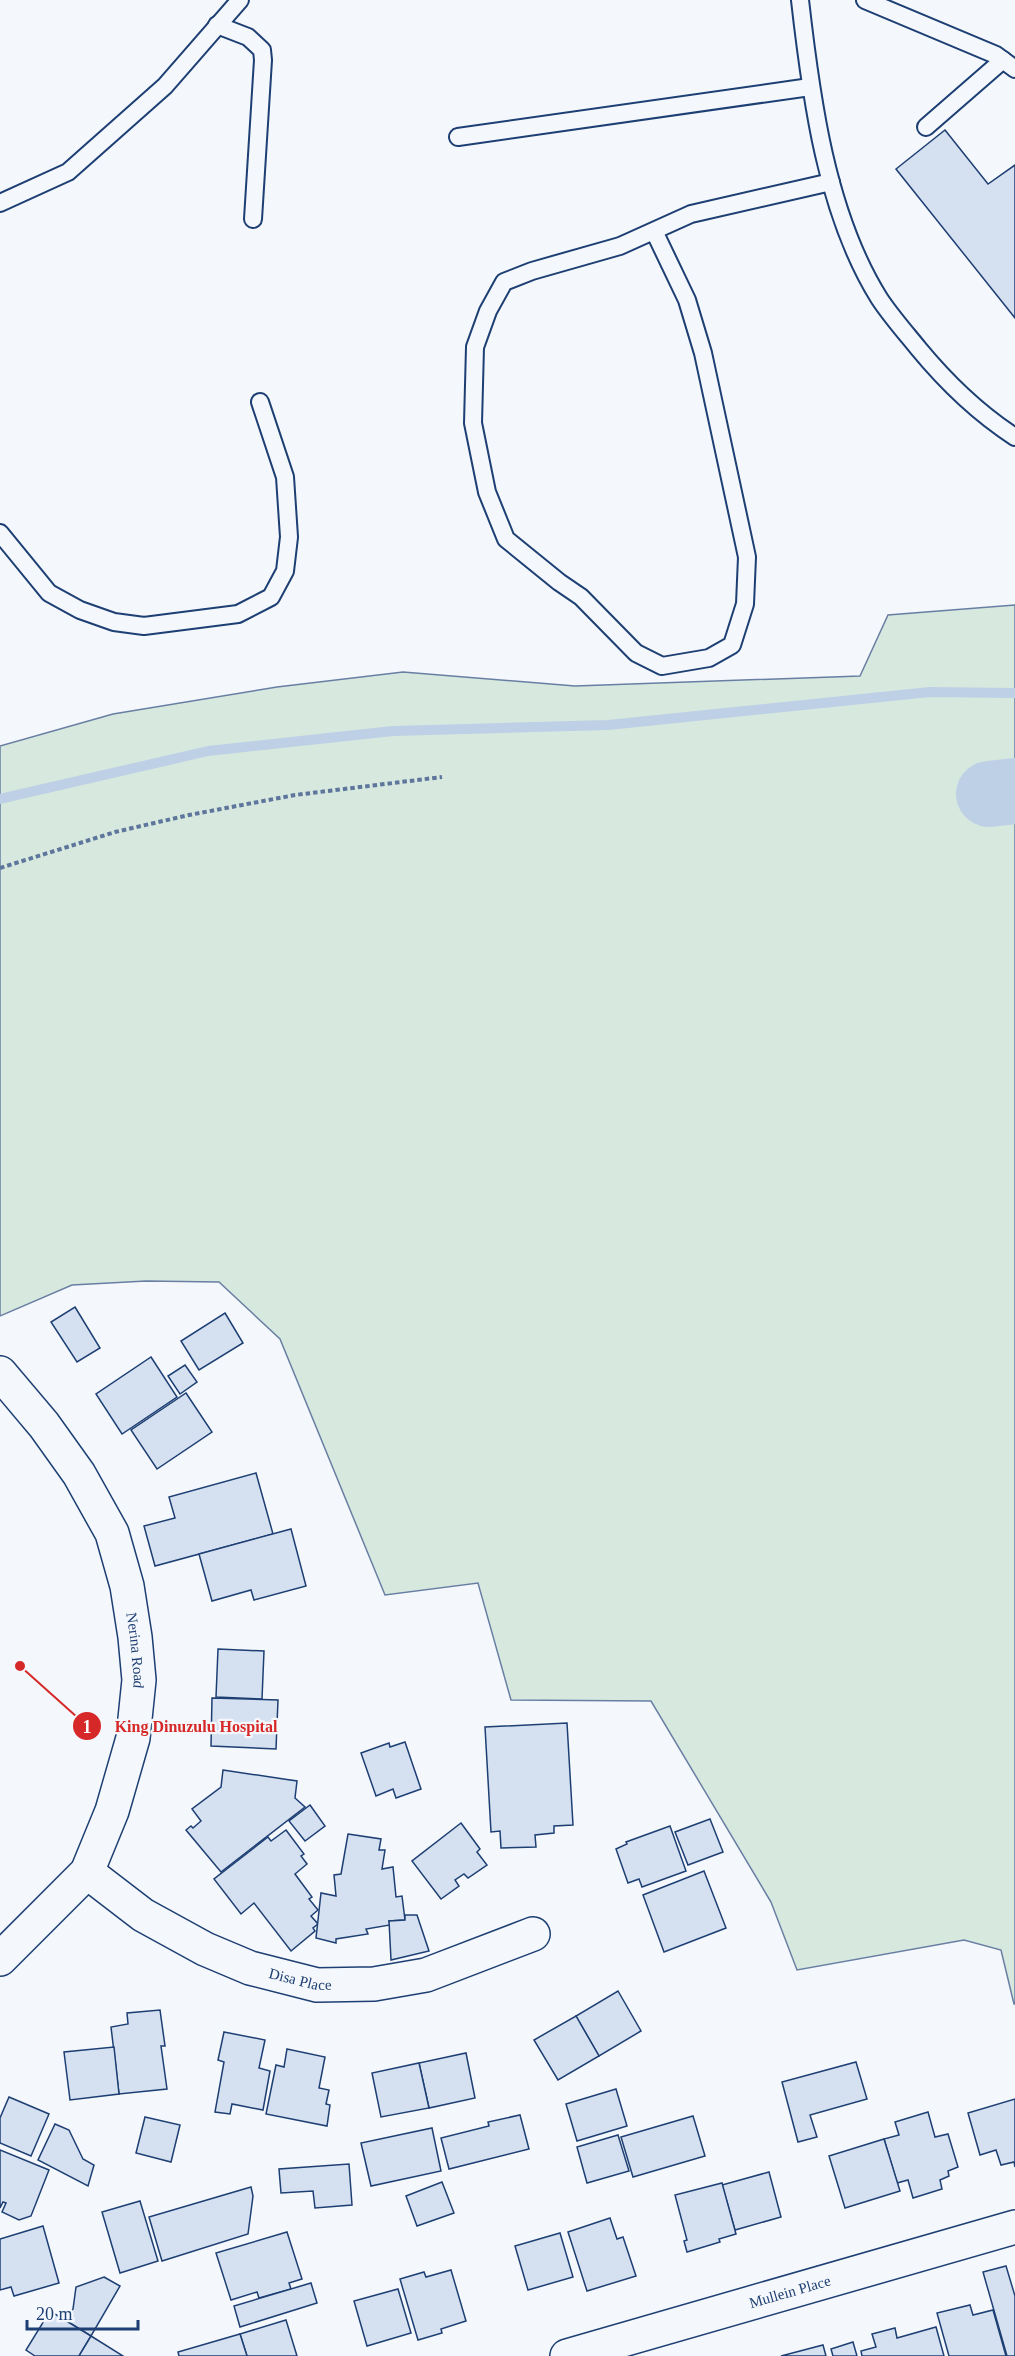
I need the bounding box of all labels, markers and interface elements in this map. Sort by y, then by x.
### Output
street label: Nerina Road [123,1611,147,1690]
callout: King Dinuzulu Hospital [72,1709,289,1743]
text: 1 [83,1717,92,1737]
text: King Dinuzulu Hospital [115,1718,278,1736]
street label: Disa Place [267,1965,332,1993]
street label: Mullein Place [747,2272,833,2311]
scale bar [27,2293,138,2331]
text: 20 m [36,2304,73,2324]

